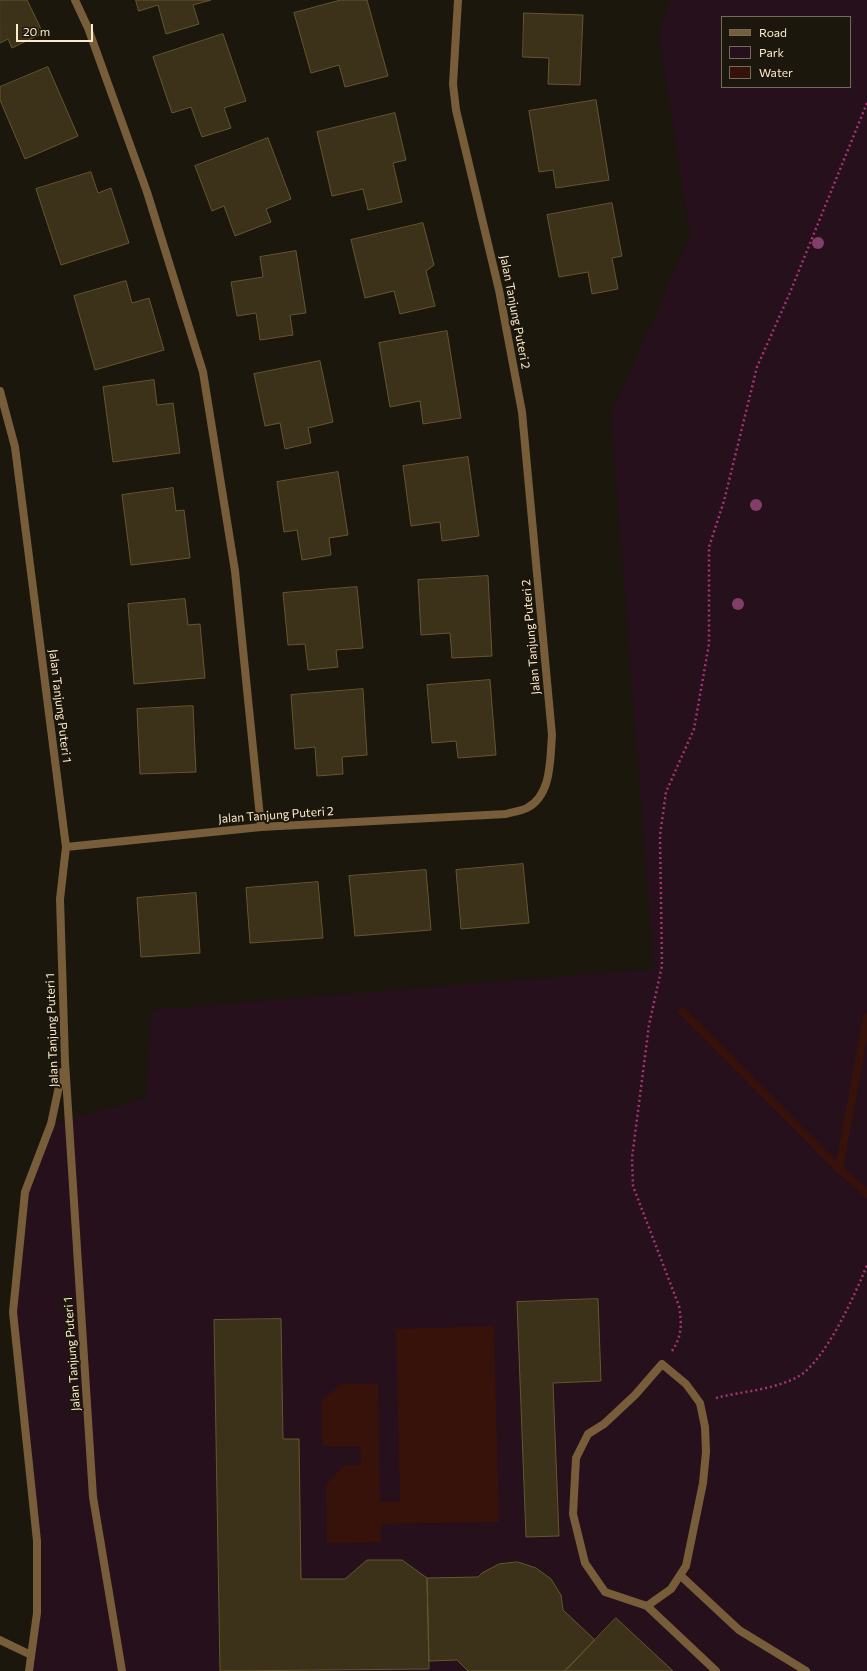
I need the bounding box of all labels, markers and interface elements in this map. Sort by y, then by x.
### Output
scale bar [18,16,95,42]
legend [721,16,851,88]
text: 20 m [23,24,50,38]
text: Road [759,25,787,39]
text: Park [759,45,784,59]
text: Water [759,65,793,79]
street label: Jalan Tanjung Puteri 2 [497,254,533,370]
street label: Jalan Tanjung Puteri 2 [519,579,543,695]
street label: Jalan Tanjung Puteri 1 [46,648,74,764]
street label: Jalan Tanjung Puteri 2 [218,804,334,826]
street label: Jalan Tanjung Puteri 1 [43,973,61,1087]
street label: Jalan Tanjung Puteri 1 [61,1297,83,1411]

